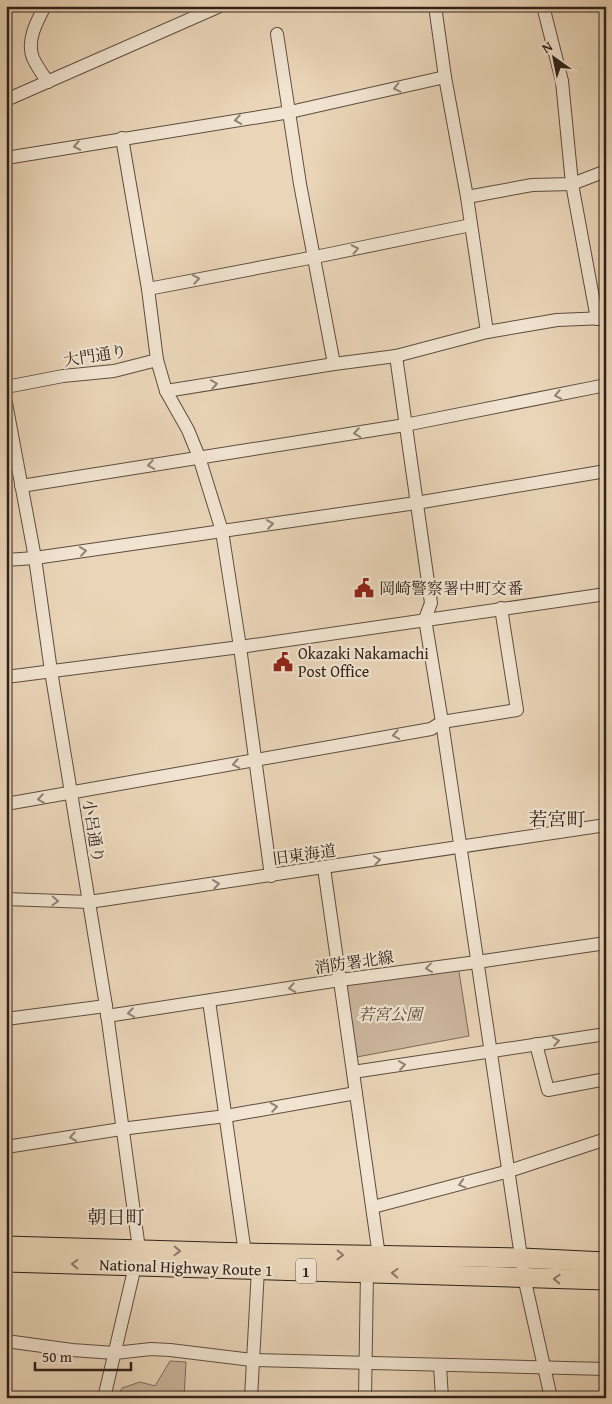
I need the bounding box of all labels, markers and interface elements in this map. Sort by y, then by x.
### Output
north arrow [530,32,580,82]
text: N [538,36,557,58]
one-way arrow [393,82,402,93]
one-way arrow [233,114,241,125]
one-way arrow [73,140,82,150]
one-way arrow [351,244,360,254]
one-way arrow [191,275,200,285]
street label: 大門通り [62,338,128,372]
one-way arrow [210,379,219,389]
one-way arrow [554,389,562,399]
one-way arrow [352,427,361,437]
one-way arrow [147,459,156,469]
one-way arrow [267,519,275,530]
one-way arrow [79,546,88,556]
place label: 岡崎警察署中町交番 [379,576,523,600]
public building icon: 岡崎警察署中町交番 [353,577,375,599]
place label: Okazaki Nakamachi Post Office [298,641,429,683]
public building icon: Okazaki Nakamachi Post Office [272,651,294,673]
one-way arrow [391,730,400,740]
one-way arrow [231,759,240,769]
one-way arrow [37,793,46,803]
street label: 小呂通り [77,798,111,864]
district label: 若宮町 [528,805,586,833]
street label: 旧東海道 [271,838,337,870]
one-way arrow [373,855,381,866]
one-way arrow [212,879,220,889]
one-way arrow [52,896,59,906]
street label: 消防署北線 [313,945,395,979]
one-way arrow [425,963,433,973]
one-way arrow [287,982,296,992]
park label: 若宮公園 [358,1002,425,1026]
one-way arrow [127,1007,135,1017]
one-way arrow [552,1037,561,1047]
one-way arrow [398,1060,406,1071]
one-way arrow [269,1103,278,1113]
one-way arrow [69,1131,77,1141]
one-way arrow [458,1178,467,1189]
district label: 朝日町 [87,1203,145,1231]
one-way arrow [174,1245,182,1256]
one-way arrow [336,1250,344,1261]
street label: National Highway Route 1 [99,1252,273,1282]
one-way arrow [71,1258,79,1269]
road number: 1 [296,1258,316,1284]
one-way arrow [390,1268,398,1278]
one-way arrow [553,1273,561,1284]
scale bar [35,1339,131,1371]
text: 50 m [42,1346,73,1367]

